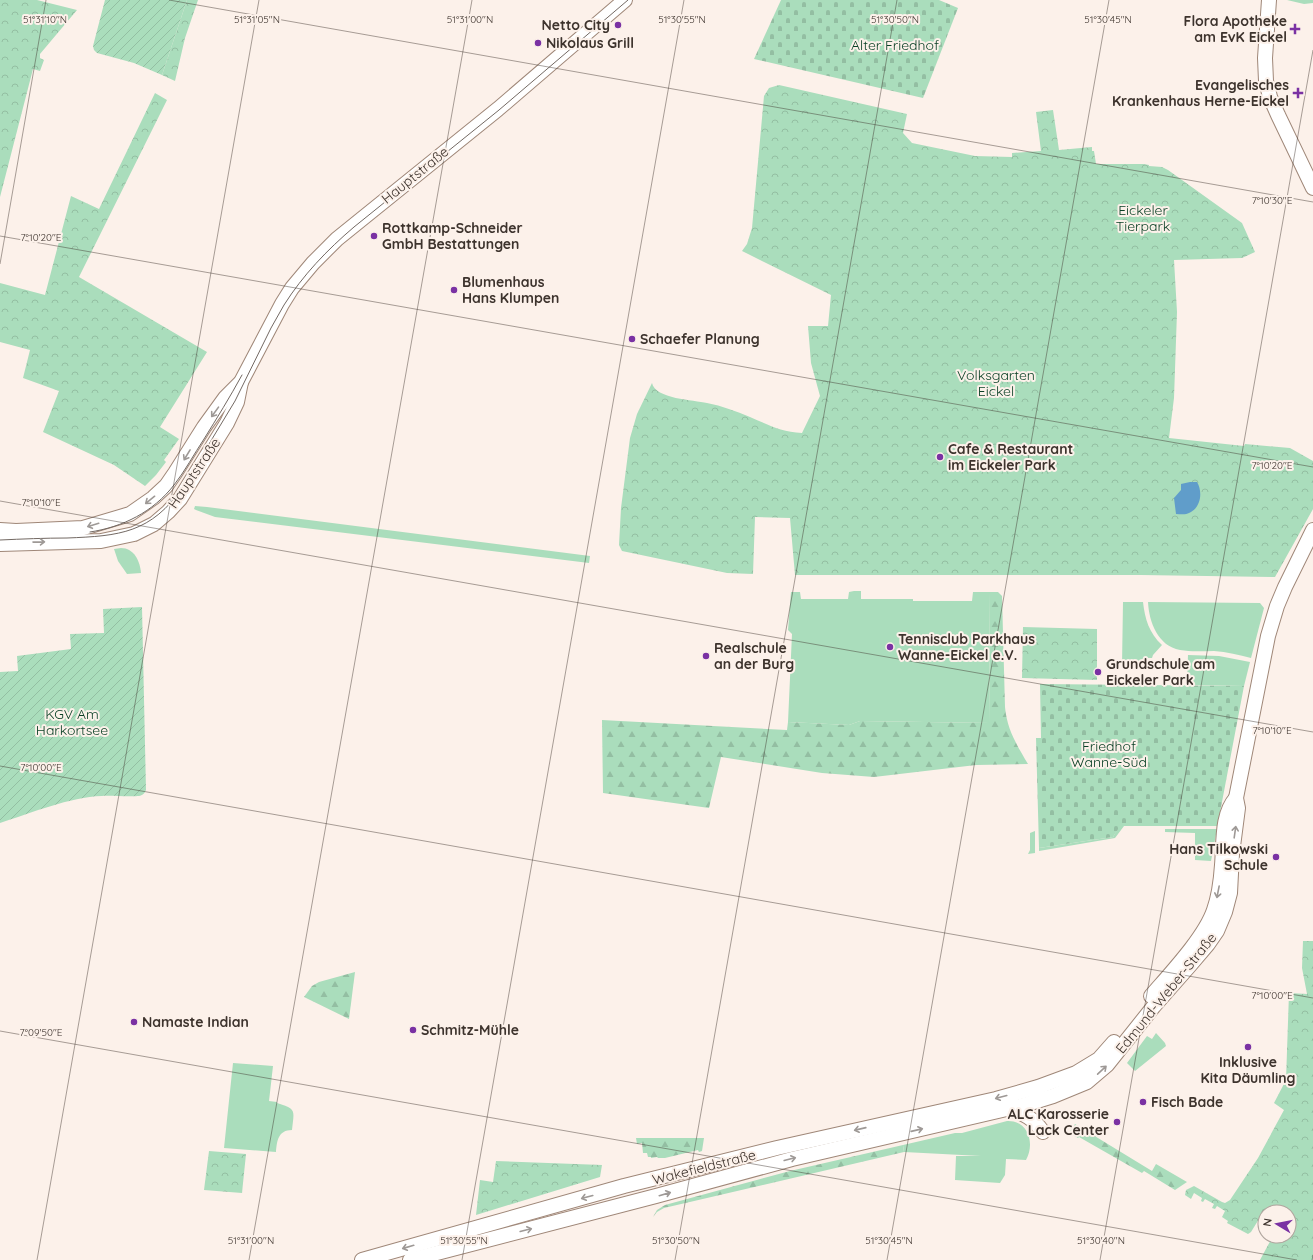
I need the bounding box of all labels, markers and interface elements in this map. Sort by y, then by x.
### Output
place label: Flora Apotheke am EvK Eickel [1184,12,1287,46]
text: 51°31'10"N [23,13,67,26]
text: 51°31'05"N [234,13,280,26]
text: 51°31'00"N [447,13,493,26]
text: 51°30'55"N [658,13,706,26]
text: 51°30'50"N [871,13,919,26]
text: 51°30'45"N [1084,13,1132,26]
place label: Netto City [541,16,610,34]
marker: Netto City [613,20,623,30]
marker: Flora Apotheke am EvK Eickel [1290,24,1300,34]
place label: Nikolaus Grill [546,34,634,52]
park label: Alter Friedhof [851,36,939,54]
marker: Nikolaus Grill [533,38,543,48]
place label: Evangelisches Krankenhaus Herne-Eickel [1112,76,1289,110]
marker: Evangelisches Krankenhaus Herne-Eickel [1292,87,1304,99]
street label: Hauptstraße [378,142,452,208]
text: 7°10'30"E [1252,194,1293,207]
park label: Eickeler Tierpark [1116,201,1170,235]
place label: Rottkamp-Schneider GmbH Bestattungen [382,219,523,253]
text: 7°10'20"E [20,231,62,244]
marker: Rottkamp-Schneider GmbH Bestattungen [369,231,379,241]
place label: Blumenhaus Hans Klumpen [462,273,559,307]
marker: Blumenhaus Hans Klumpen [449,285,459,295]
place label: Schaefer Planung [640,330,760,348]
marker: Schaefer Planung [627,334,637,344]
park label: Volksgarten Eickel [957,366,1035,400]
one-way arrow [211,406,219,417]
street label: Hauptstraße [164,434,224,512]
place label: Cafe & Restaurant im Eickeler Park [948,440,1073,474]
one-way arrow [182,449,190,461]
marker: Cafe & Restaurant im Eickeler Park [935,452,945,462]
text: 7°10'20"E [1251,459,1293,472]
one-way arrow [145,495,156,504]
text: 7°10'10"E [21,496,61,509]
one-way arrow [86,522,99,529]
one-way arrow [32,539,45,546]
place label: Tennisclub Parkhaus Wanne-Eickel e.V. [898,630,1035,664]
place label: Realschule an der Burg [714,639,794,673]
marker: Tennisclub Parkhaus Wanne-Eickel e.V. [885,642,895,652]
marker: Realschule an der Burg [701,651,711,661]
place label: Grundschule am Eickeler Park [1106,655,1215,689]
marker: Grundschule am Eickeler Park [1093,667,1103,677]
park label: KGV Am Harkortsee [36,705,108,739]
text: 7°10'10"E [1252,724,1292,737]
park label: Friedhof Wanne-Süd [1071,737,1147,771]
text: 7°10'00"E [20,761,62,774]
one-way arrow [1231,826,1239,839]
place label: Hans Tilkowski Schule [1169,840,1268,874]
marker: Hans Tilkowski Schule [1271,852,1281,862]
one-way arrow [1214,885,1222,898]
street label: Edmund-Weber-Straße [1112,929,1220,1057]
text: 7°10'00"E [1251,989,1293,1002]
place label: Namaste Indian [142,1013,249,1031]
marker: Namaste Indian [129,1017,139,1027]
place label: Schmitz-Mühle [421,1021,519,1039]
marker: Schmitz-Mühle [408,1025,418,1035]
text: 7°09'50"E [20,1026,63,1039]
marker: Inklusive Kita Däumling [1243,1042,1253,1052]
place label: Inklusive Kita Däumling [1200,1053,1296,1087]
one-way arrow [1097,1065,1107,1074]
place label: Fisch Bade [1151,1093,1223,1111]
one-way arrow [995,1094,1008,1102]
marker: Fisch Bade [1138,1097,1148,1107]
place label: ALC Karosserie Lack Center [1008,1105,1109,1139]
marker: ALC Karosserie Lack Center [1112,1117,1122,1127]
one-way arrow [854,1126,867,1134]
one-way arrow [910,1126,923,1134]
street label: Wakefieldstraße [650,1145,758,1189]
one-way arrow [784,1155,797,1163]
one-way arrow [658,1190,671,1197]
one-way arrow [581,1194,594,1201]
north arrow [1257,1204,1297,1244]
text: N [1260,1217,1275,1227]
one-way arrow [519,1226,532,1233]
text: 51°31'00"N [228,1234,274,1247]
text: 51°30'55"N [440,1234,488,1247]
text: 51°30'50"N [652,1234,700,1247]
text: 51°30'45"N [865,1234,913,1247]
text: 51°30'40"N [1077,1234,1125,1247]
one-way arrow [401,1244,414,1251]

